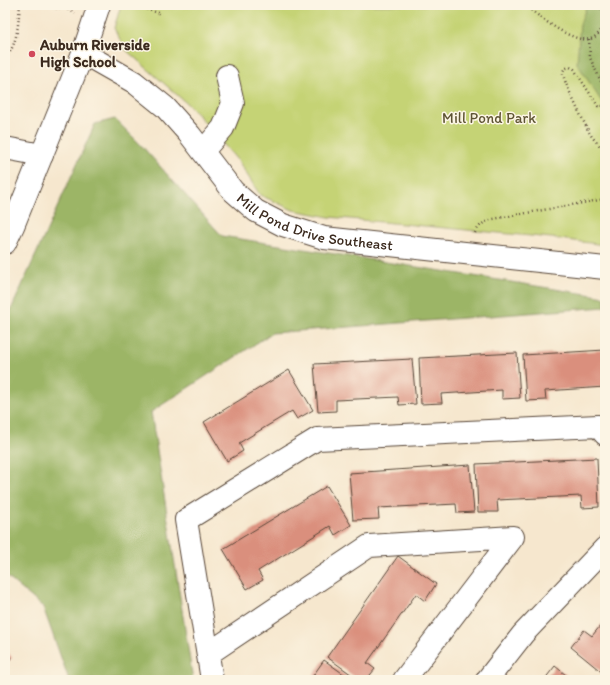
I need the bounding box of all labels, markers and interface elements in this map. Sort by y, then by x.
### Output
place label: Auburn Riverside High School [39,36,150,72]
marker: Auburn Riverside High School [27,49,37,59]
park label: Mill Pond Park [442,109,536,127]
street label: Mill Pond Drive Southeast [233,189,394,254]

